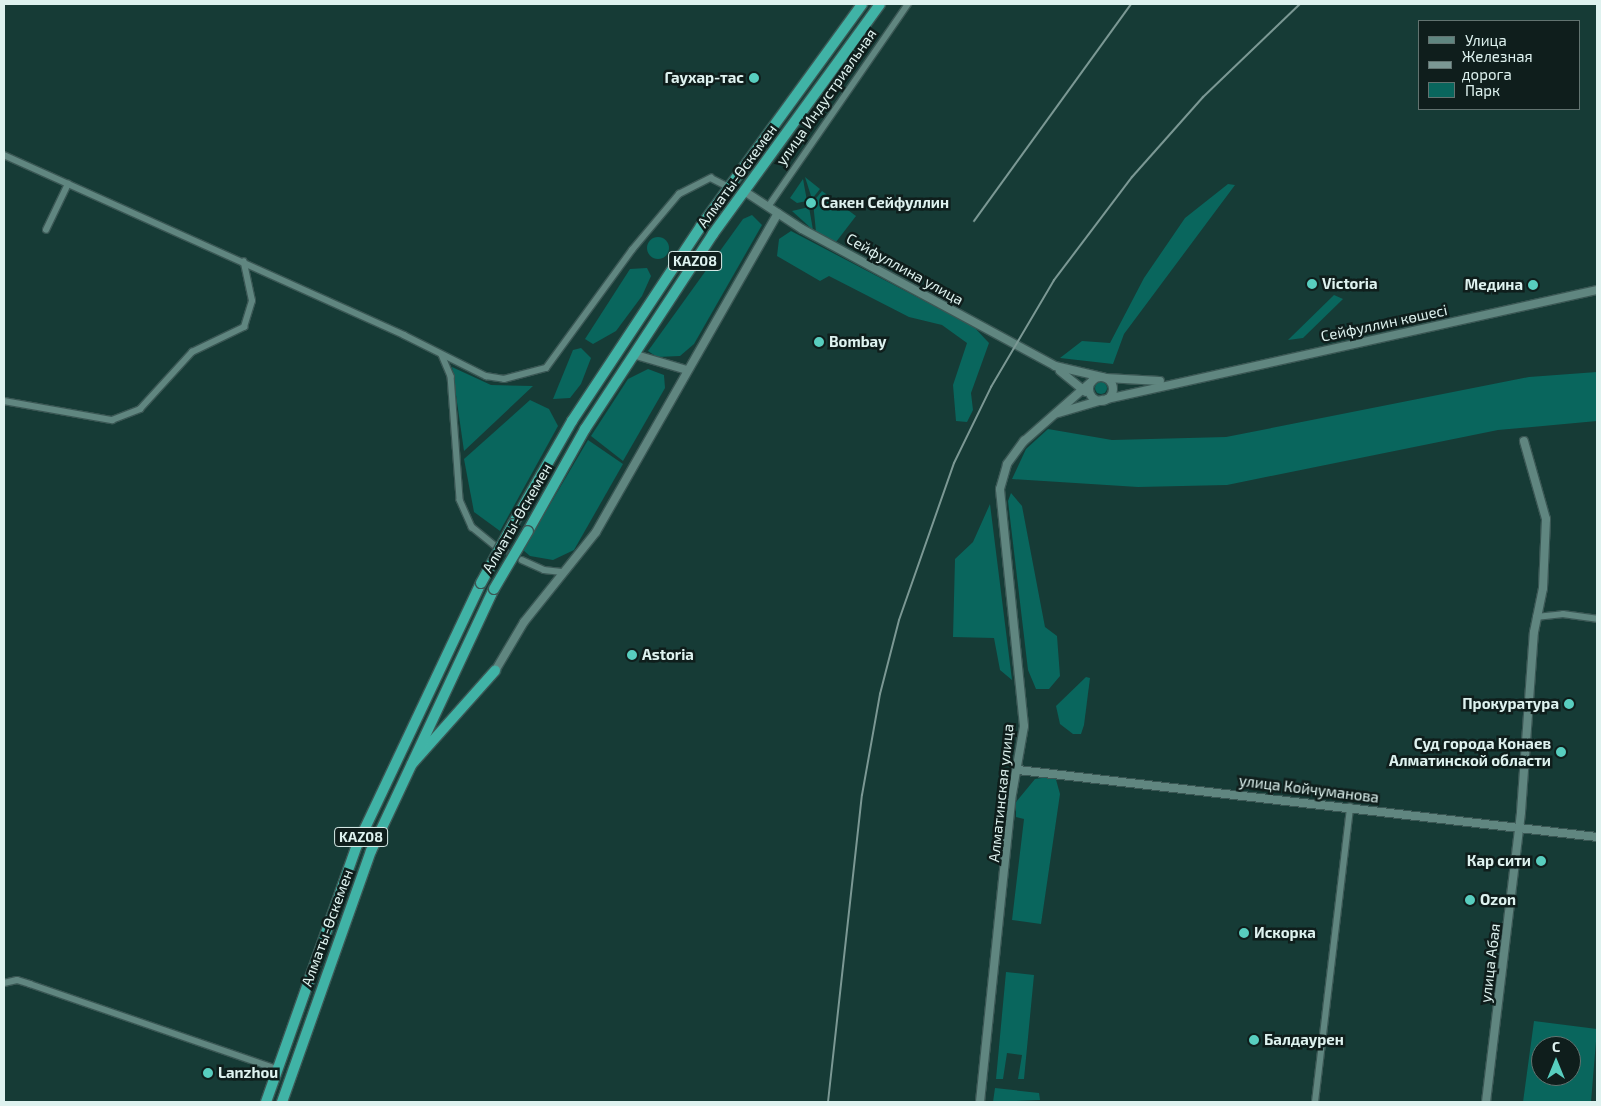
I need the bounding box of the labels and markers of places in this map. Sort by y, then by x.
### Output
place label: Гаухар-тас [665,69,744,87]
marker: Гаухар-тас [748,72,760,84]
place label: Сакен Сейфуллин [821,194,949,212]
marker: Сакен Сейфуллин [805,197,817,209]
place label: Victoria [1322,275,1377,293]
place label: Медина [1465,276,1523,294]
marker: Victoria [1306,278,1318,290]
marker: Медина [1527,279,1539,291]
place label: Bombay [829,333,887,351]
marker: Bombay [813,336,825,348]
place label: Astoria [642,646,694,664]
marker: Astoria [626,649,638,661]
place label: Прокуратура [1462,695,1559,713]
marker: Прокуратура [1563,698,1575,710]
place label: Суд города Конаев Алматинской области [1389,734,1551,769]
marker: Суд города Конаев Алматинской области [1555,746,1567,758]
place label: Кар сити [1467,852,1531,870]
marker: Кар сити [1535,855,1547,867]
place label: Ozon [1480,891,1516,909]
marker: Ozon [1464,894,1476,906]
place label: Искоркa [1254,924,1316,942]
marker: Искоркa [1238,927,1250,939]
place label: Балдаурен [1264,1031,1344,1049]
marker: Балдаурен [1248,1034,1260,1046]
place label: Lanzhou [218,1064,278,1082]
marker: Lanzhou [202,1067,214,1079]

